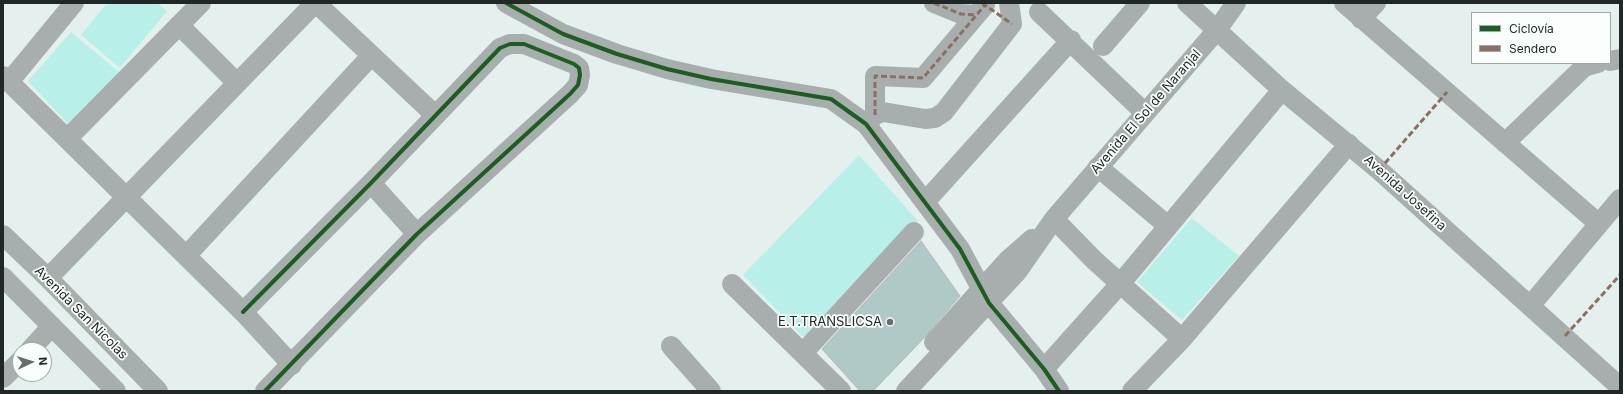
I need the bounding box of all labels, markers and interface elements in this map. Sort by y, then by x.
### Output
legend [1471,12,1611,64]
text: Ciclovía [1509,21,1554,36]
text: Sendero [1509,41,1557,56]
street label: Avenida El Sol de Naranjal [1088,47,1204,177]
street label: Avenida Josefina [1361,152,1449,234]
street label: Avenida San Nicolas [31,263,131,363]
place label: E.T.TRANSLICSA [778,314,882,330]
marker: E.T.TRANSLICSA [885,317,895,327]
north arrow [12,342,52,382]

